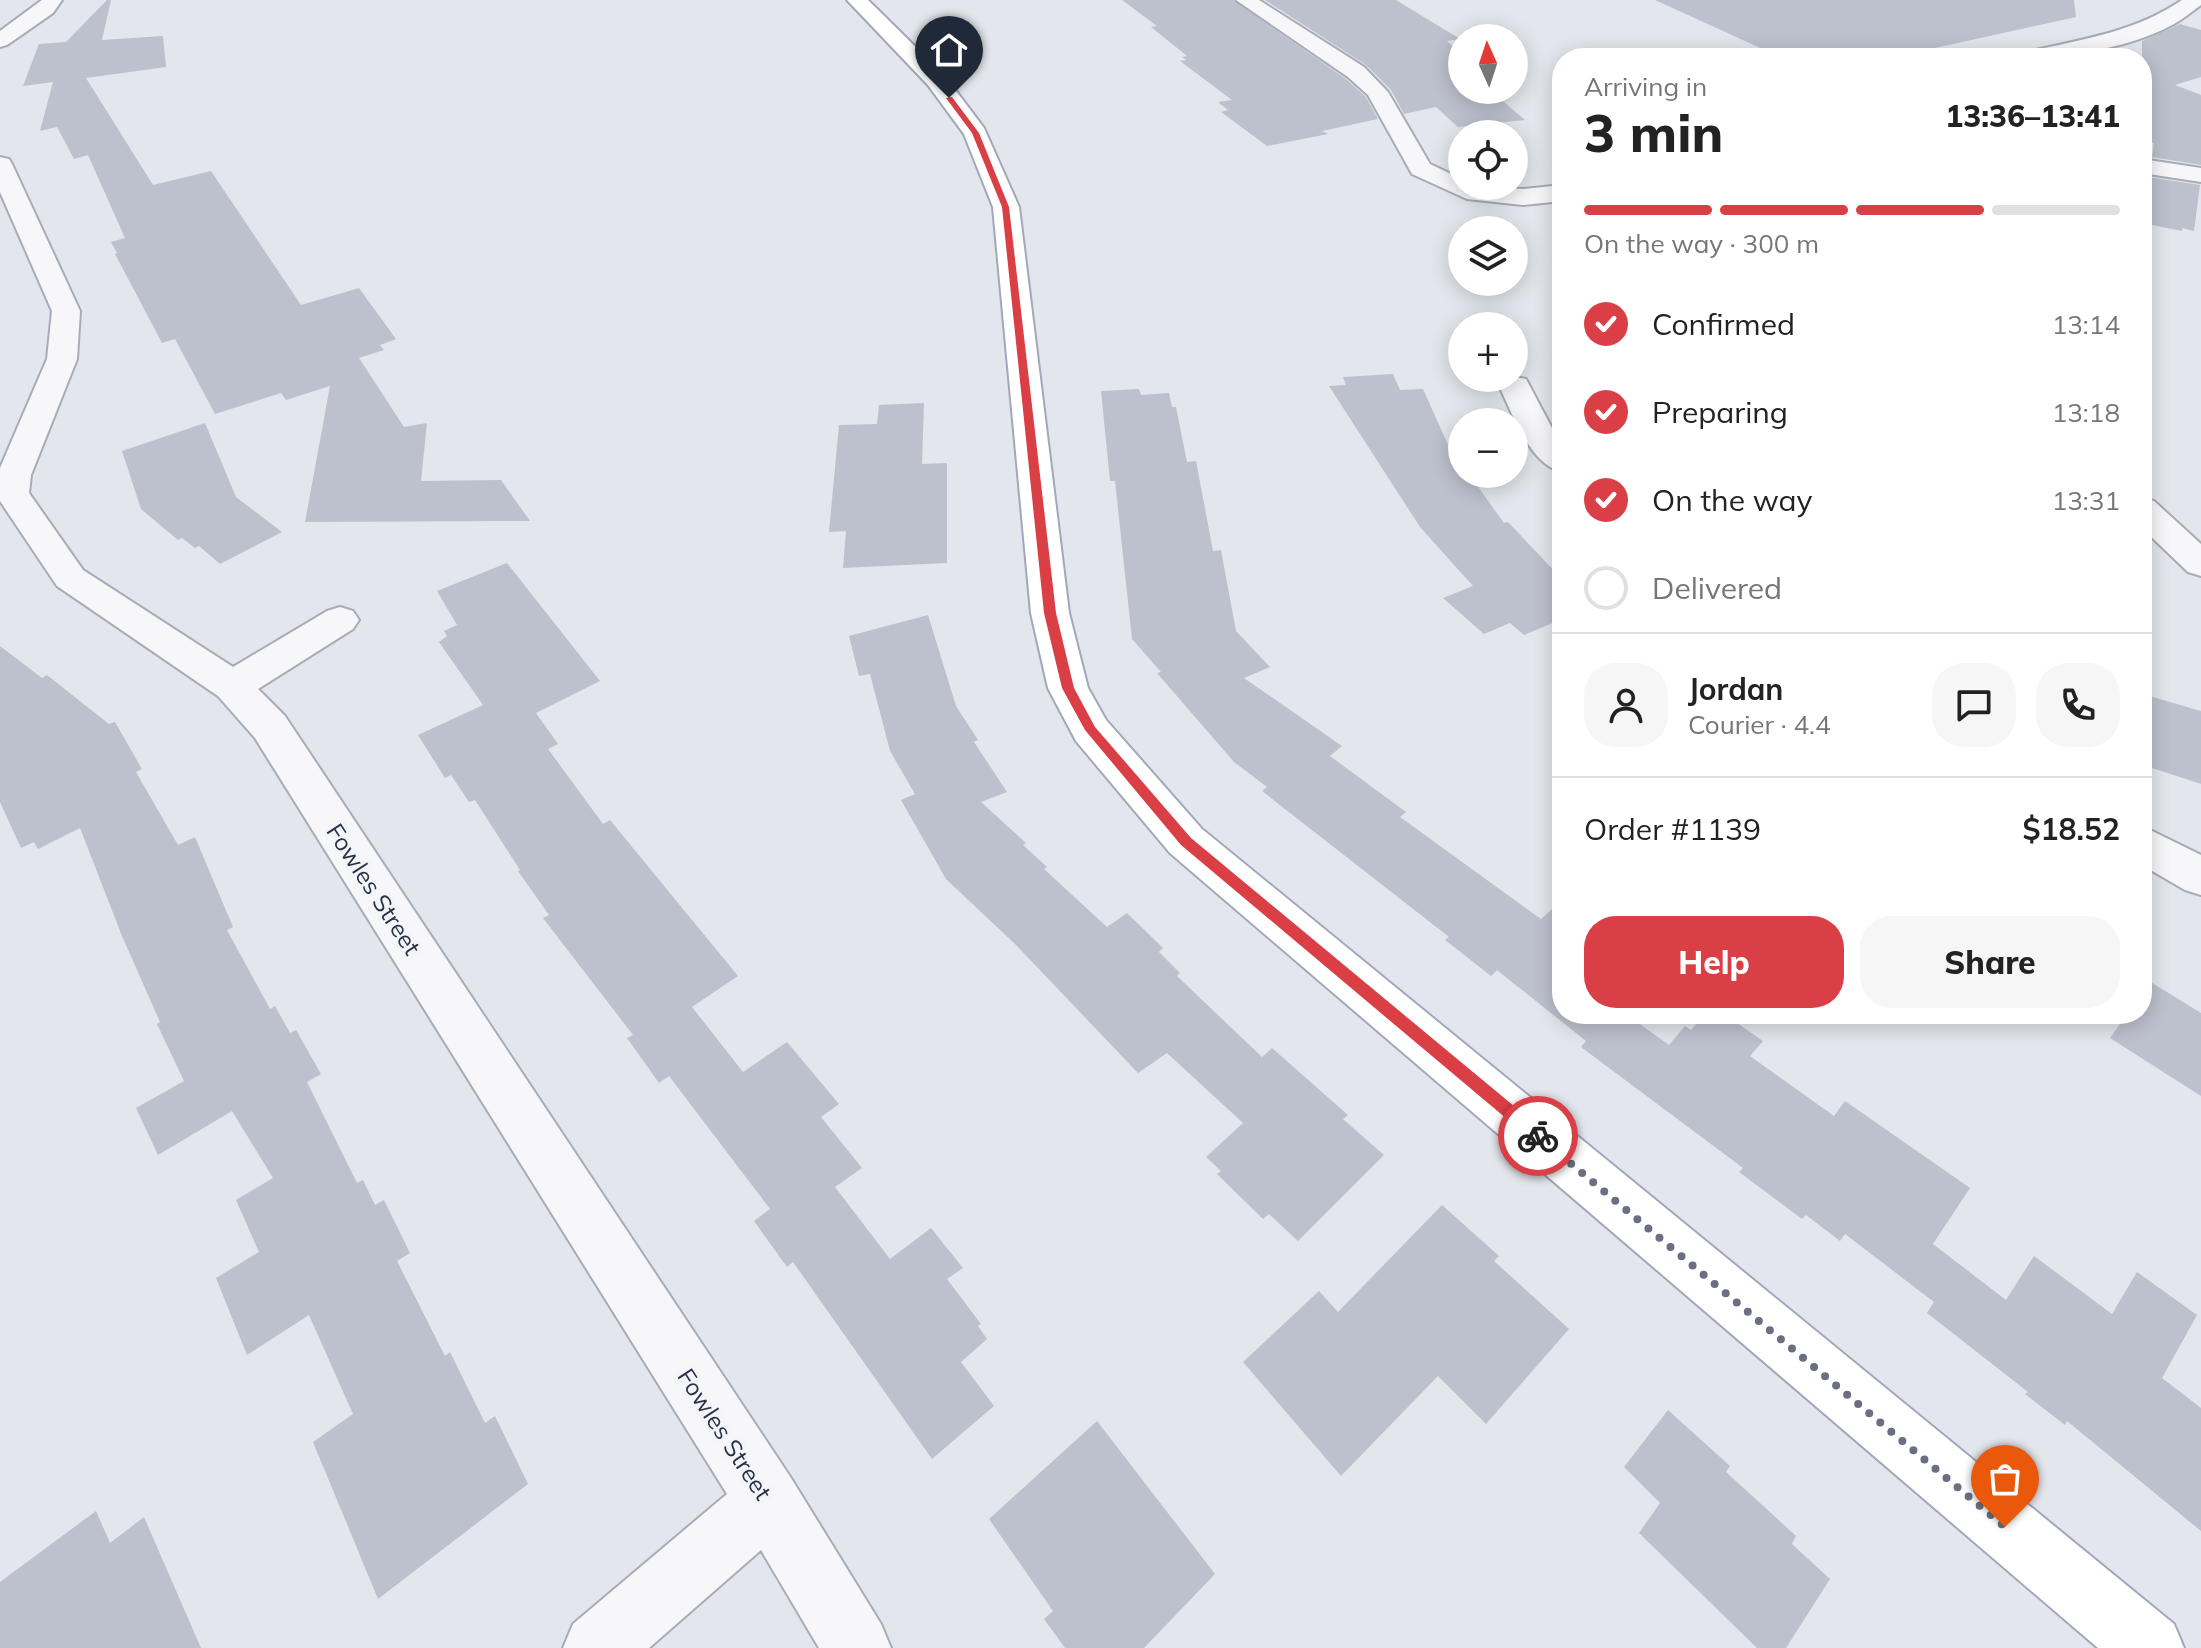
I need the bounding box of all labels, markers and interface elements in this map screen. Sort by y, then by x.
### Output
pin [915,16,983,98]
north arrow [1448,24,1528,104]
map controls [1448,24,1528,488]
icon: home [927,28,971,72]
text: Arriving in [1584,70,1707,103]
text: 13:36–13:41 [1945,97,2120,135]
text: 3 min [1584,100,1723,165]
button: locate [1448,120,1528,200]
button: layers [1448,216,1528,296]
text: On the way · 300 m [1584,227,1819,260]
icon: check [1584,302,1628,346]
text: Confirmed [1652,305,1795,343]
text: 13:14 [2052,308,2120,341]
button: + [1448,312,1528,392]
icon: check [1584,390,1628,434]
text: Preparing [1652,393,1788,431]
text: 13:18 [2052,396,2120,429]
button: − [1448,408,1528,488]
icon: check [1584,478,1628,522]
text: On the way [1652,481,1812,519]
text: 13:31 [2052,484,2120,517]
text: Delivered [1652,569,1782,607]
button: person [1584,663,1668,747]
button: chat [1932,663,2016,747]
button: phone [2036,663,2120,747]
text: Jordan [1688,670,1783,708]
text: Courier · 4.4 [1688,708,1831,741]
text: Order #1139 [1584,810,1761,848]
text: $18.52 [2023,810,2120,848]
street label: Fowles Street [320,818,428,960]
button: Help [1584,916,1844,1008]
button: Share [1860,916,2120,1008]
courier [1498,1096,1578,1176]
icon: bike [1516,1114,1560,1158]
street label: Fowles Street [671,1363,779,1505]
pin [1971,1445,2039,1527]
icon: bag [1983,1457,2027,1501]

